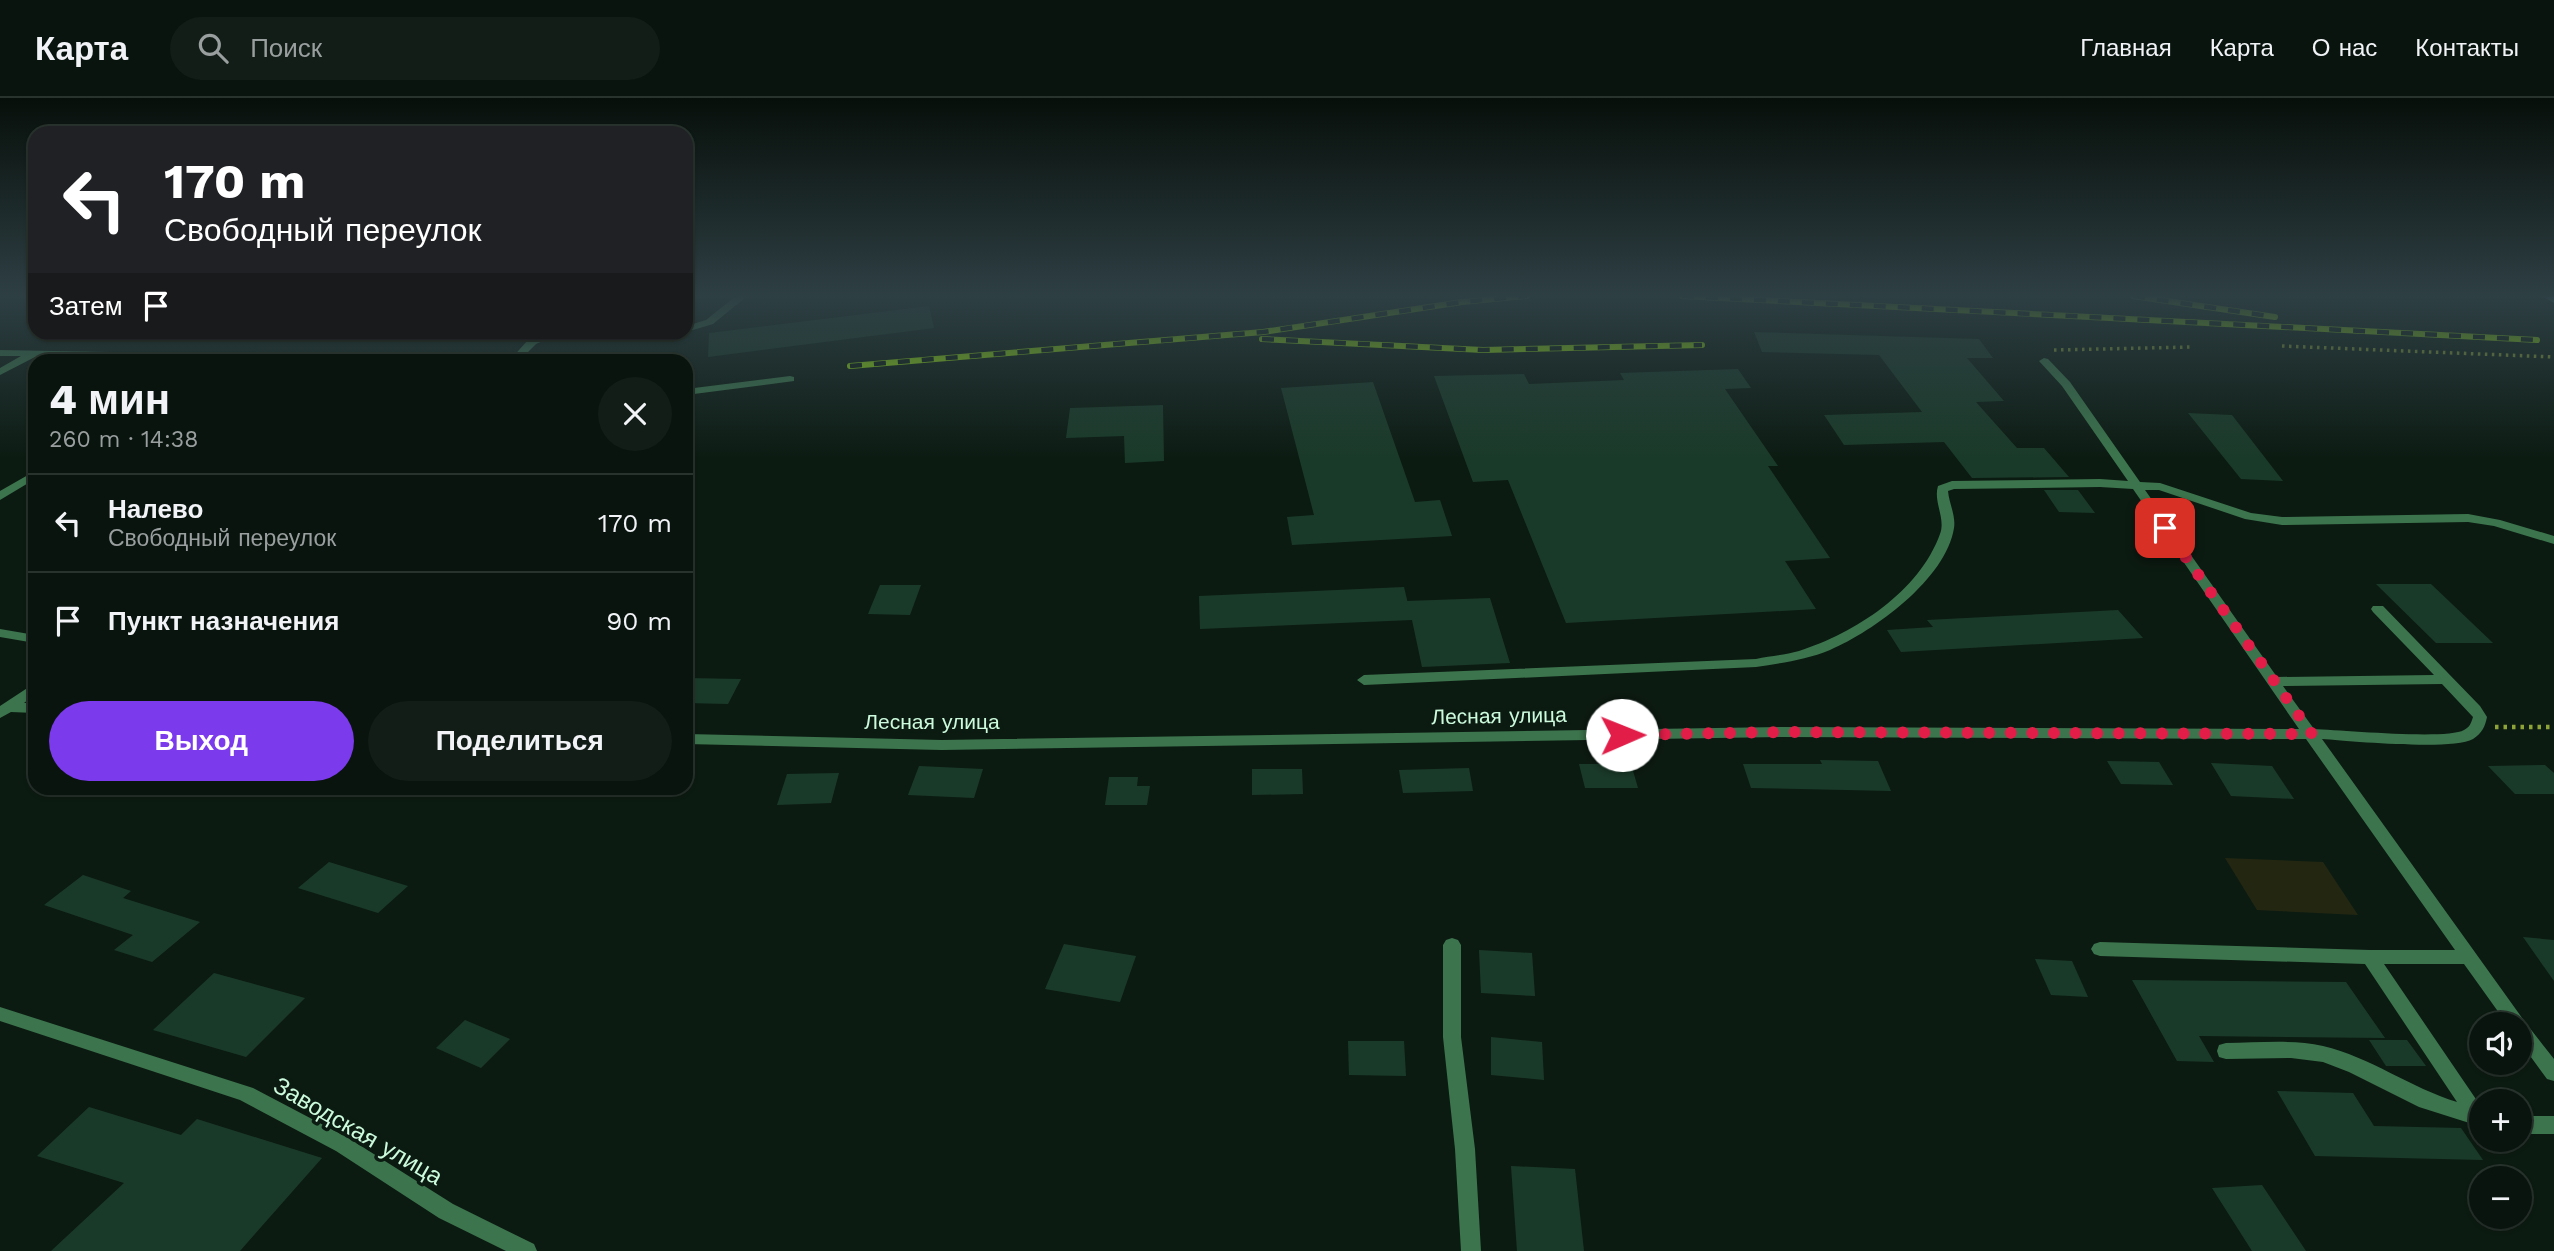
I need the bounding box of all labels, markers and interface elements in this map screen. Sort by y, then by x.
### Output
search box [170,17,660,80]
text: Карта [35,29,128,68]
icon: search [194,29,232,67]
text: Поиск [250,33,322,63]
text: Главная [2080,34,2172,62]
text: Карта [2210,34,2274,62]
text: О нас [2312,34,2377,62]
text: Контакты [2415,34,2519,62]
text: 170 m [164,152,305,210]
icon: left [49,154,140,245]
text: Свободный переулок [164,211,482,249]
icon: arrive [137,287,175,325]
text: Затем [49,291,123,321]
text: 4 мин [49,375,170,424]
button: close [598,377,672,451]
text: 260 m · 14:38 [49,426,198,453]
text: Налево [108,494,203,524]
pin [2135,498,2195,558]
icon: left [49,504,87,542]
text: 170 m [598,508,672,538]
icon: arrive [2146,509,2184,547]
text: Свободный переулок [108,525,336,552]
icon: arrive [49,602,87,640]
text: Пункт назначения [108,606,339,636]
text: 90 m [606,606,672,636]
position arrow [1585,698,1659,772]
button: Выход [49,701,354,781]
button: Поделиться [368,701,672,781]
street label: Лесная улица [1431,702,1567,729]
street label: Лесная улица [864,709,1000,734]
map controls [2469,1012,2532,1229]
button: sound [2469,1012,2532,1075]
street label: Заводская улица [268,1071,448,1191]
button: + [2469,1089,2532,1152]
button: − [2469,1166,2532,1229]

